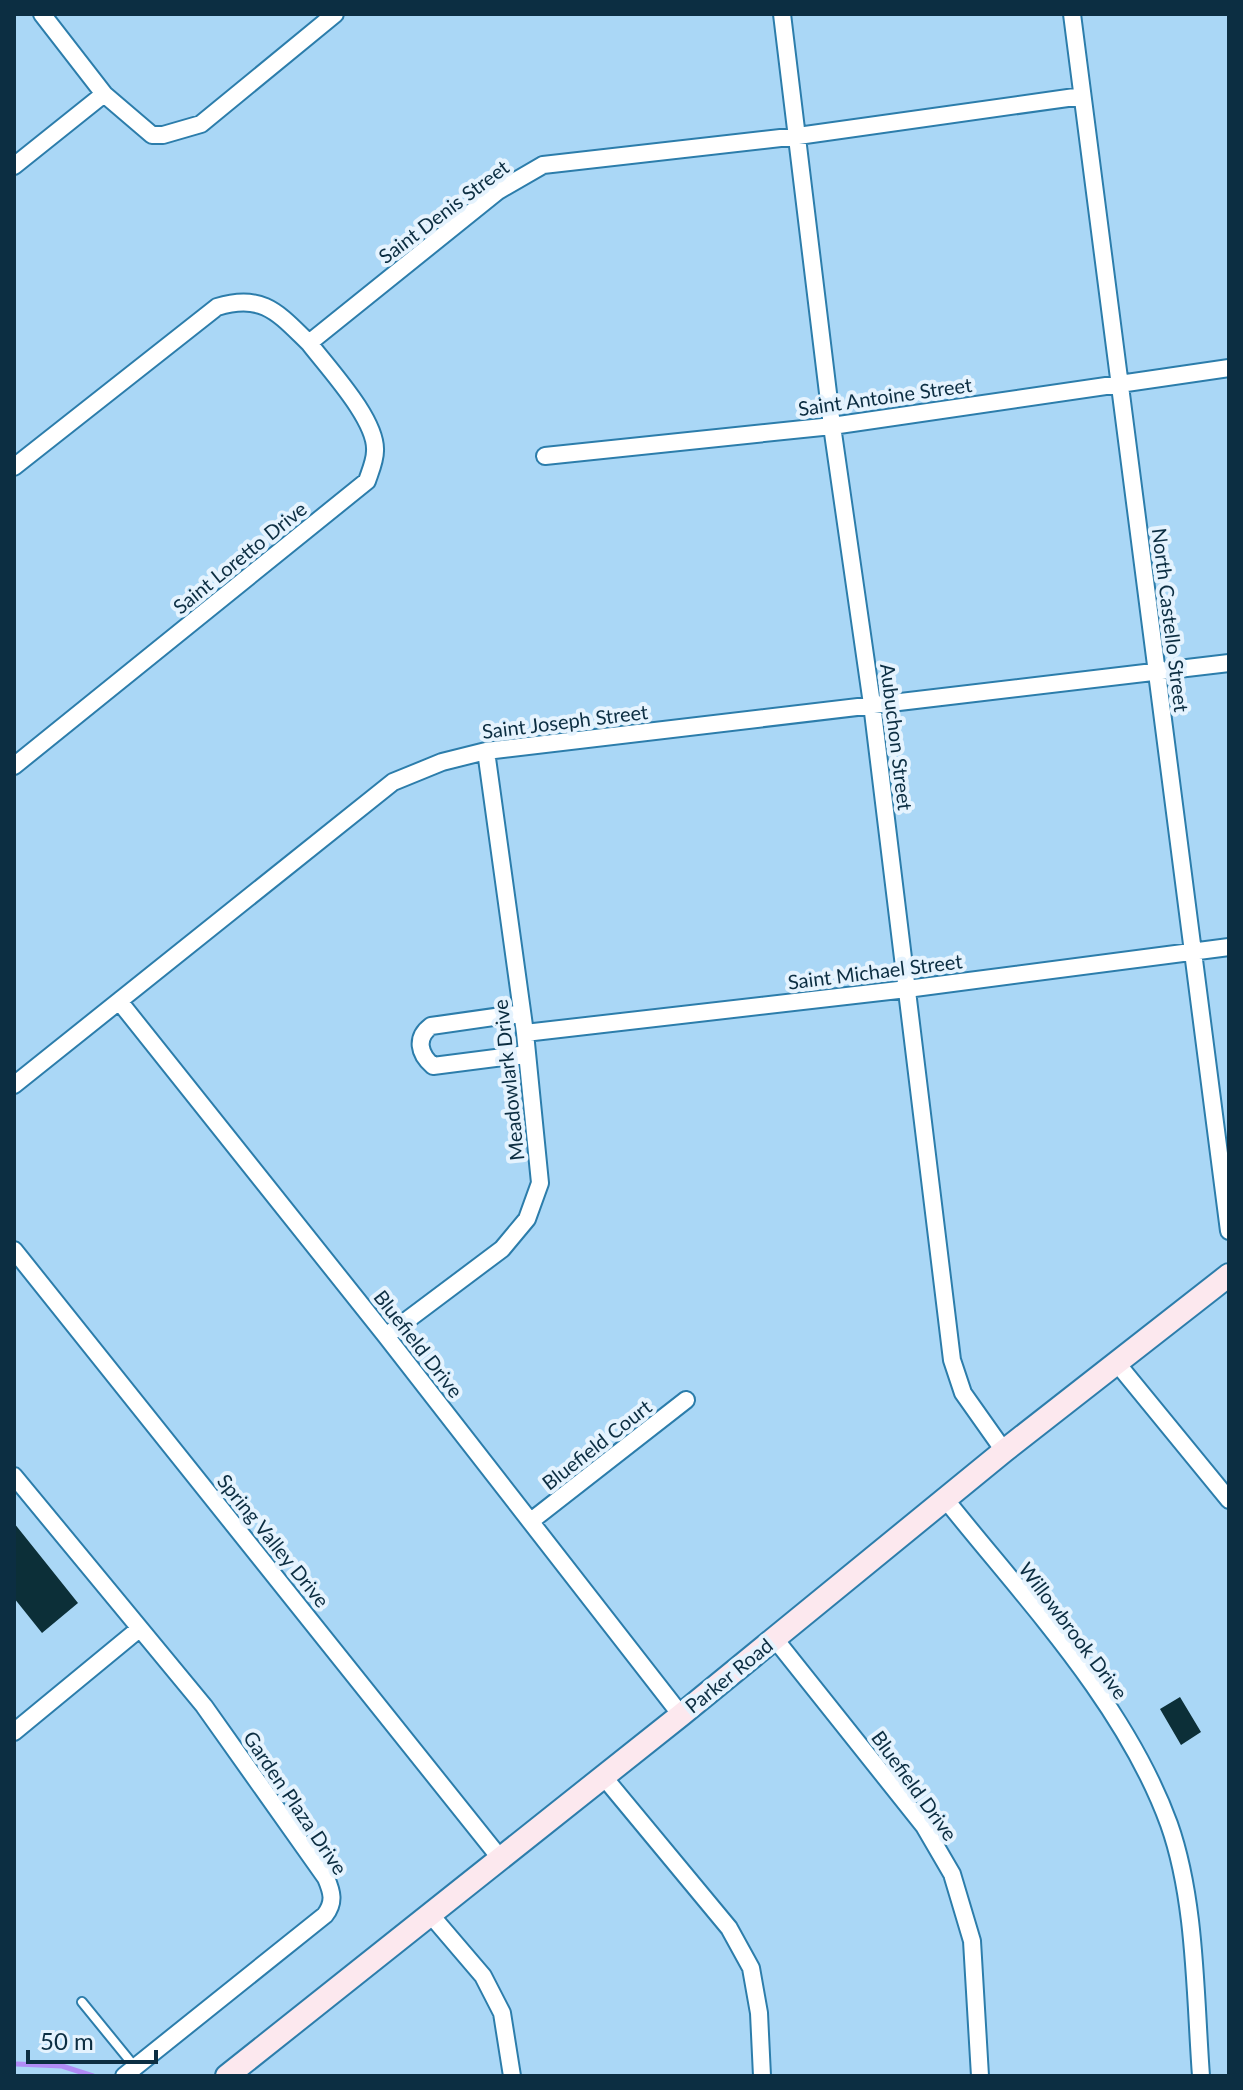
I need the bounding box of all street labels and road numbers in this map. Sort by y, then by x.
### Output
street label: Saint Denis Street [374,154,513,268]
street label: Saint Antoine Street [796,372,973,420]
street label: Saint Loretto Drive [168,496,311,618]
street label: North Castello Street [1148,526,1194,713]
street label: Aubuchon Street [876,662,918,812]
street label: Saint Joseph Street [481,699,649,743]
street label: Saint Michael Street [786,948,964,994]
street label: Meadowlark Drive [488,998,528,1162]
street label: Bluefield Drive [369,1285,468,1402]
street label: Bluefield Court [537,1394,656,1494]
street label: Spring Valley Drive [213,1469,335,1612]
street label: Willowbrook Drive [1014,1557,1133,1704]
street label: Parker Road [680,1633,777,1718]
street label: Garden Plaza Drive [239,1726,353,1879]
street label: Bluefield Drive [867,1726,963,1845]

